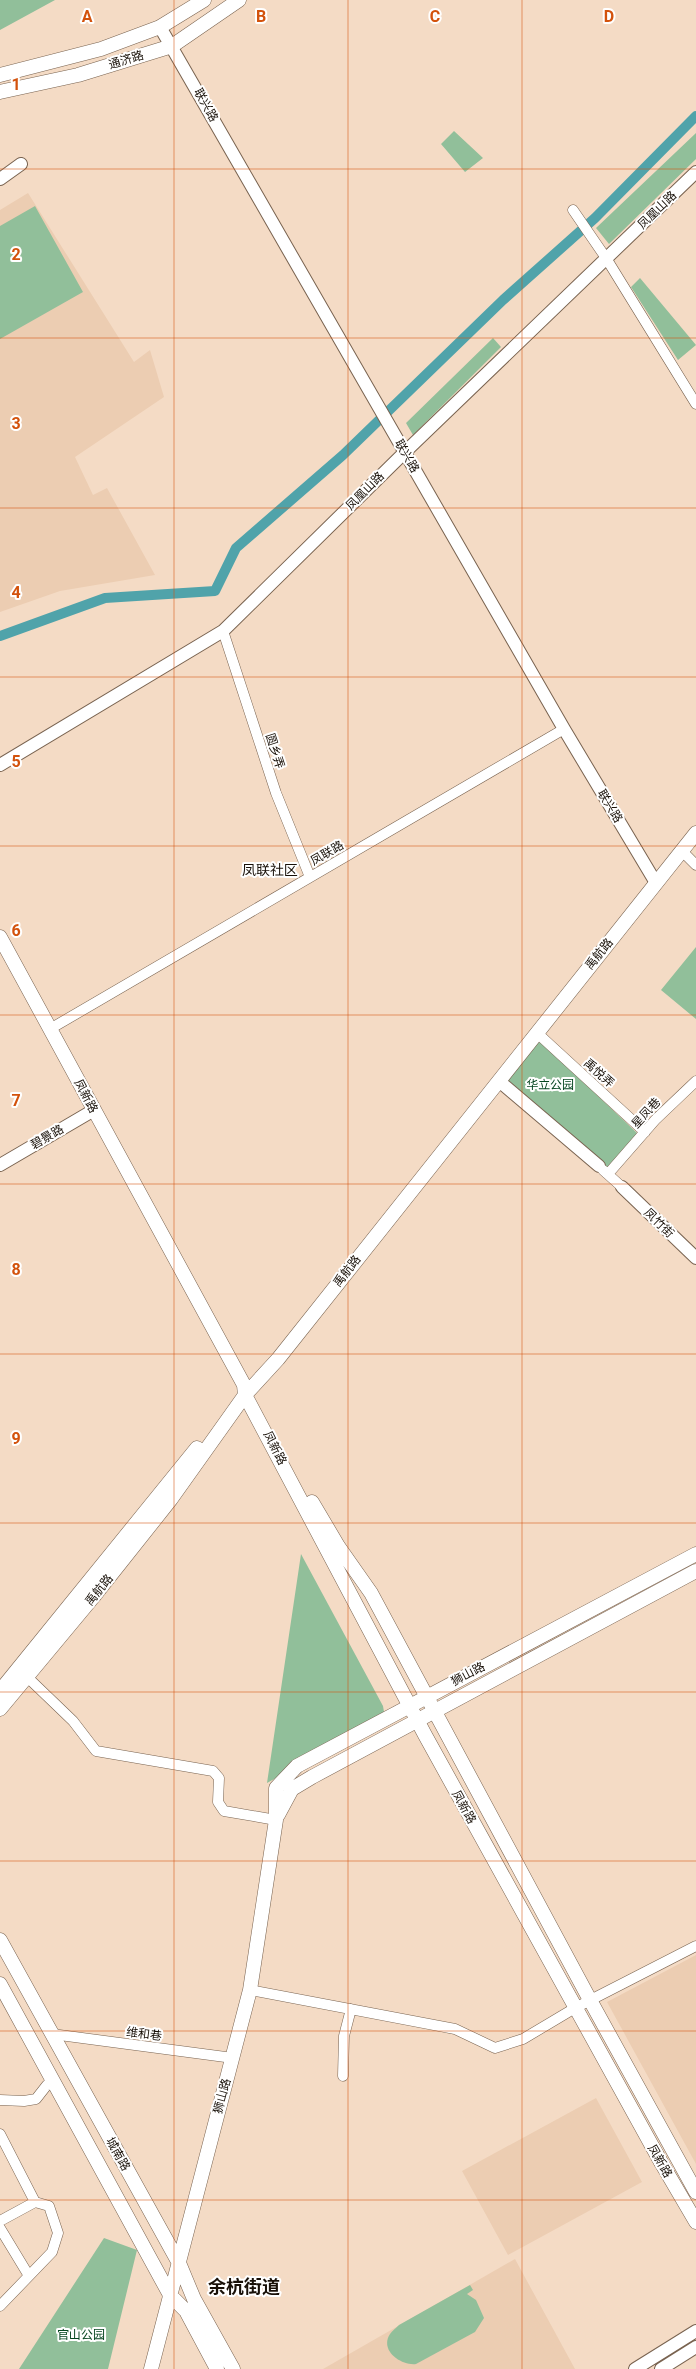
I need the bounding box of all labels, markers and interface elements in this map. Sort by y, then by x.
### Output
text: A [82,7,93,26]
text: B [256,7,266,26]
text: C [430,7,440,26]
text: D [604,7,614,26]
street label: 通济路 [107,48,145,72]
text: 1 [11,75,21,94]
street label: 联兴路 [191,86,221,124]
street label: 凤凰山路 [635,188,679,232]
text: 2 [11,245,21,264]
text: 3 [11,414,21,433]
street label: 联兴路 [392,437,422,475]
street label: 凤凰山路 [343,469,387,513]
text: 4 [11,583,21,602]
street label: 圆乡弄 [263,732,287,770]
text: 5 [11,752,21,771]
street label: 联兴路 [595,787,625,825]
street label: 凤联路 [308,838,346,868]
district label: 凤联社区 [242,862,298,878]
text: 6 [11,921,21,940]
street label: 禹航路 [582,936,616,972]
street label: 禹悦弄 [581,1056,617,1090]
street label: 凤新路 [71,1077,101,1115]
park label: 华立公园 [526,1078,574,1092]
text: 7 [11,1091,21,1110]
street label: 星凤巷 [629,1095,663,1131]
street label: 碧景路 [28,1122,66,1152]
street label: 凤竹街 [641,1205,677,1241]
street label: 禹航路 [330,1253,364,1289]
text: 8 [11,1260,21,1279]
text: 9 [11,1429,21,1448]
street label: 凤新路 [261,1429,289,1467]
street label: 禹航路 [82,1572,116,1608]
street label: 狮山路 [449,1659,487,1689]
street label: 凤新路 [449,1788,479,1826]
street label: 维和巷 [125,2025,163,2043]
street label: 狮山路 [211,2077,233,2115]
street label: 城南路 [103,2135,133,2173]
street label: 凤新路 [645,2142,675,2180]
district label: 余杭街道 [208,2276,280,2297]
park label: 官山公园 [57,2328,105,2342]

